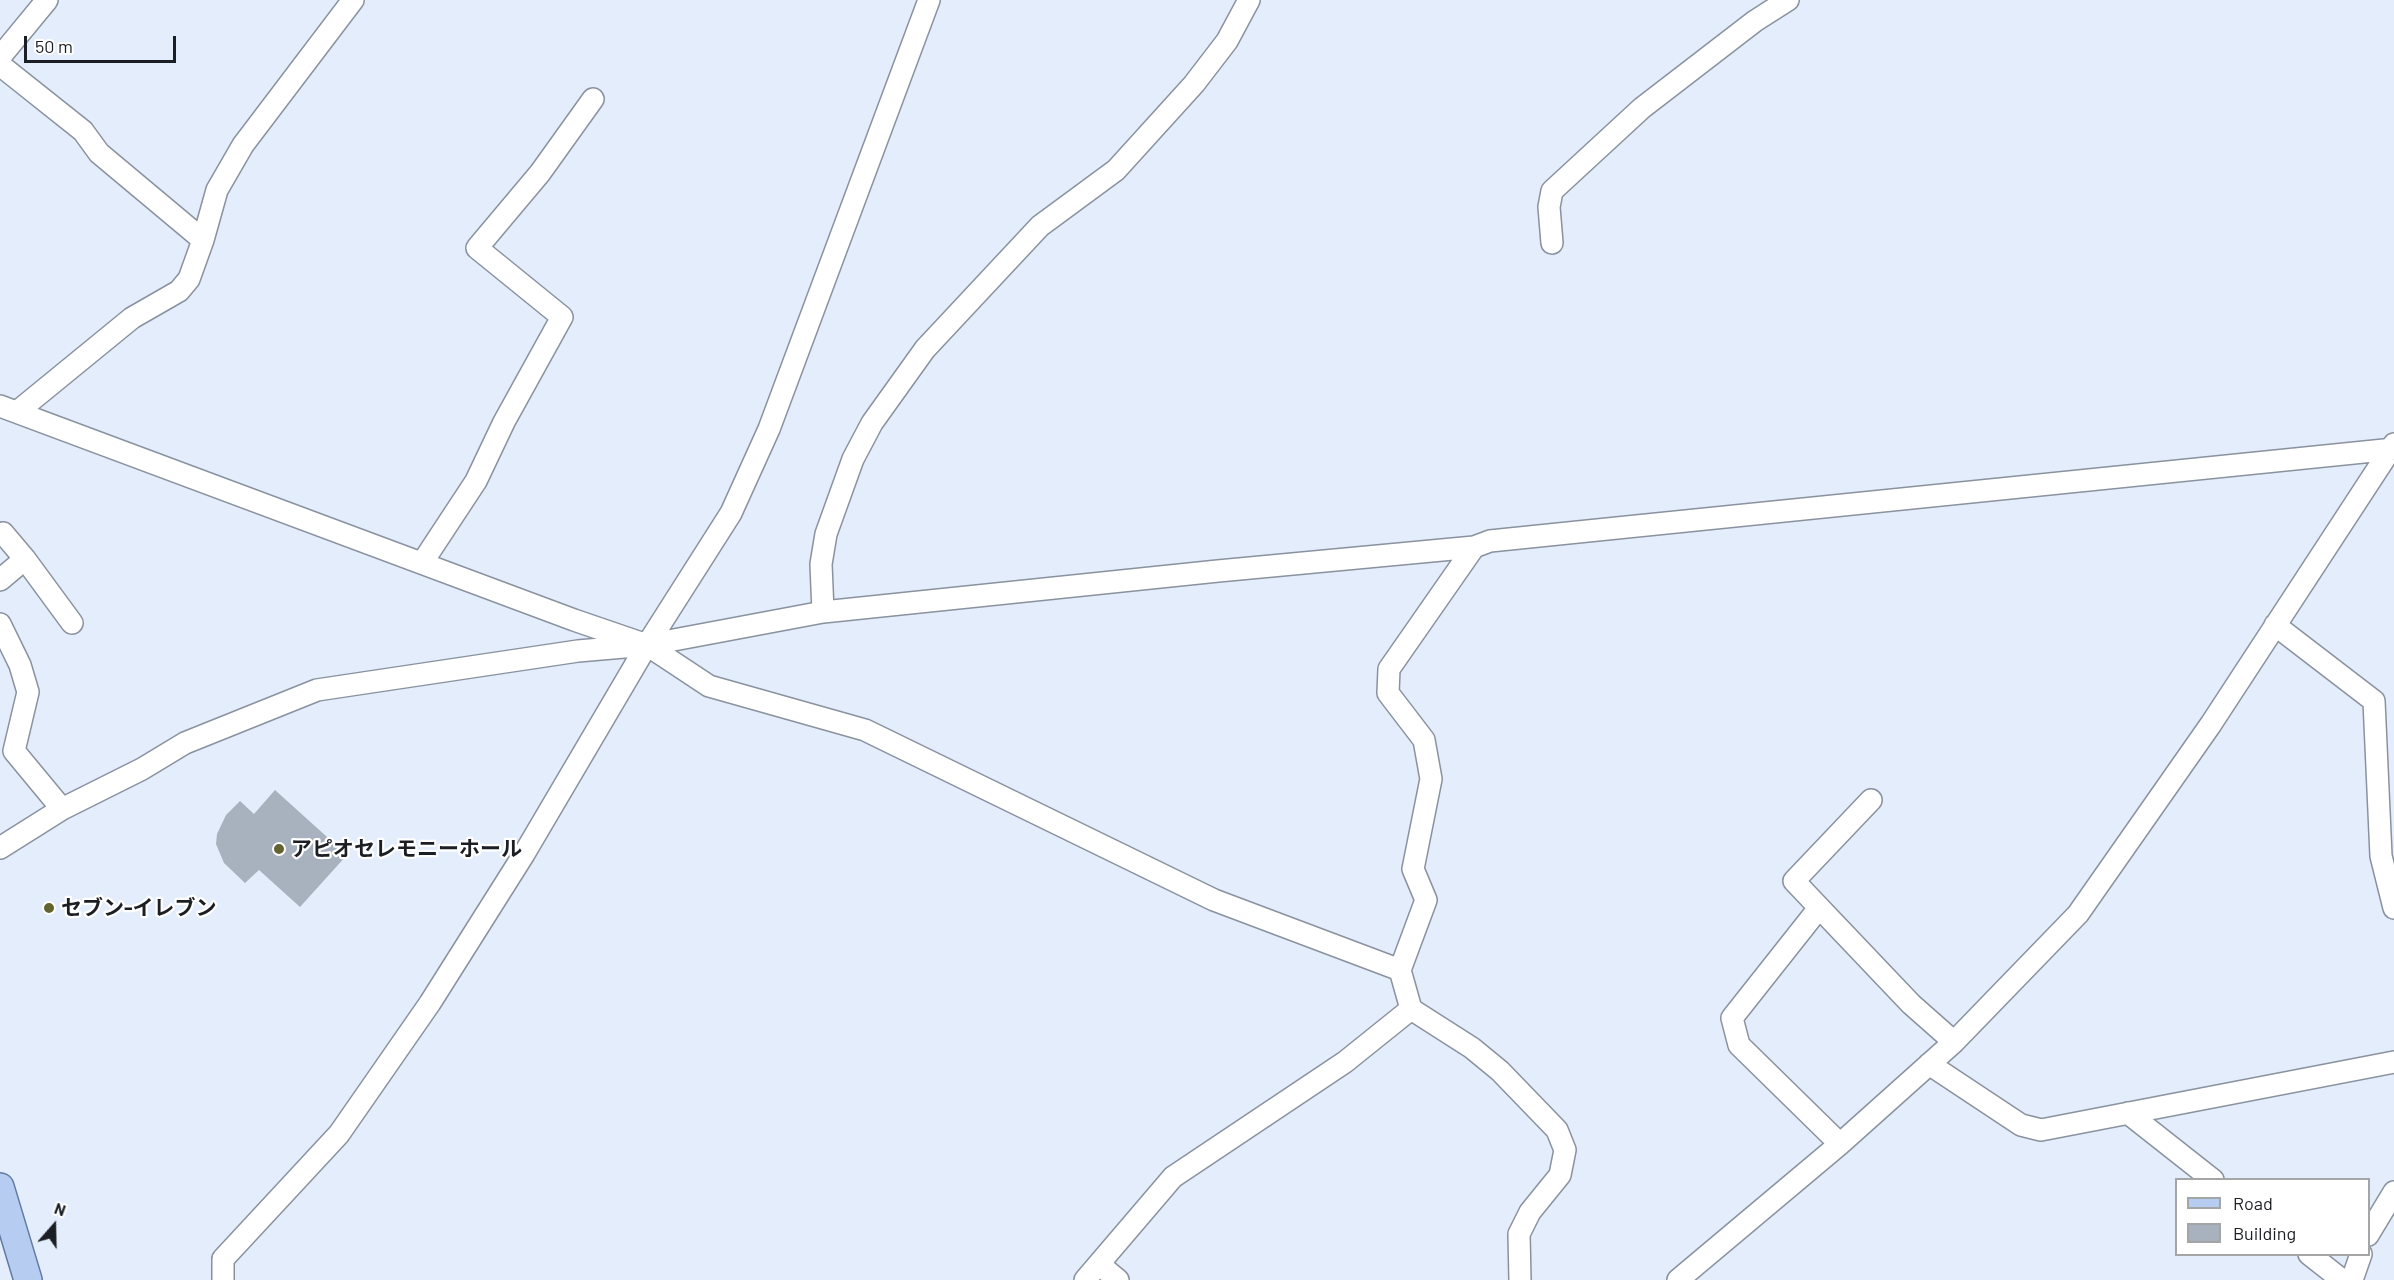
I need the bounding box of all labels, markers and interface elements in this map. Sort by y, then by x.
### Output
scale bar [27,24,178,62]
text: 50 m [35,35,73,57]
place label: アピオセレモニーホール [291,836,522,862]
marker: アピオセレモニーホール [272,842,286,856]
place label: セブン-イレブン [61,895,217,921]
marker: セブン-イレブン [42,901,56,915]
legend [2175,1178,2370,1256]
text: Road [2233,1192,2273,1214]
north arrow [24,1196,84,1256]
text: N [52,1198,69,1219]
text: Building [2233,1222,2296,1244]

